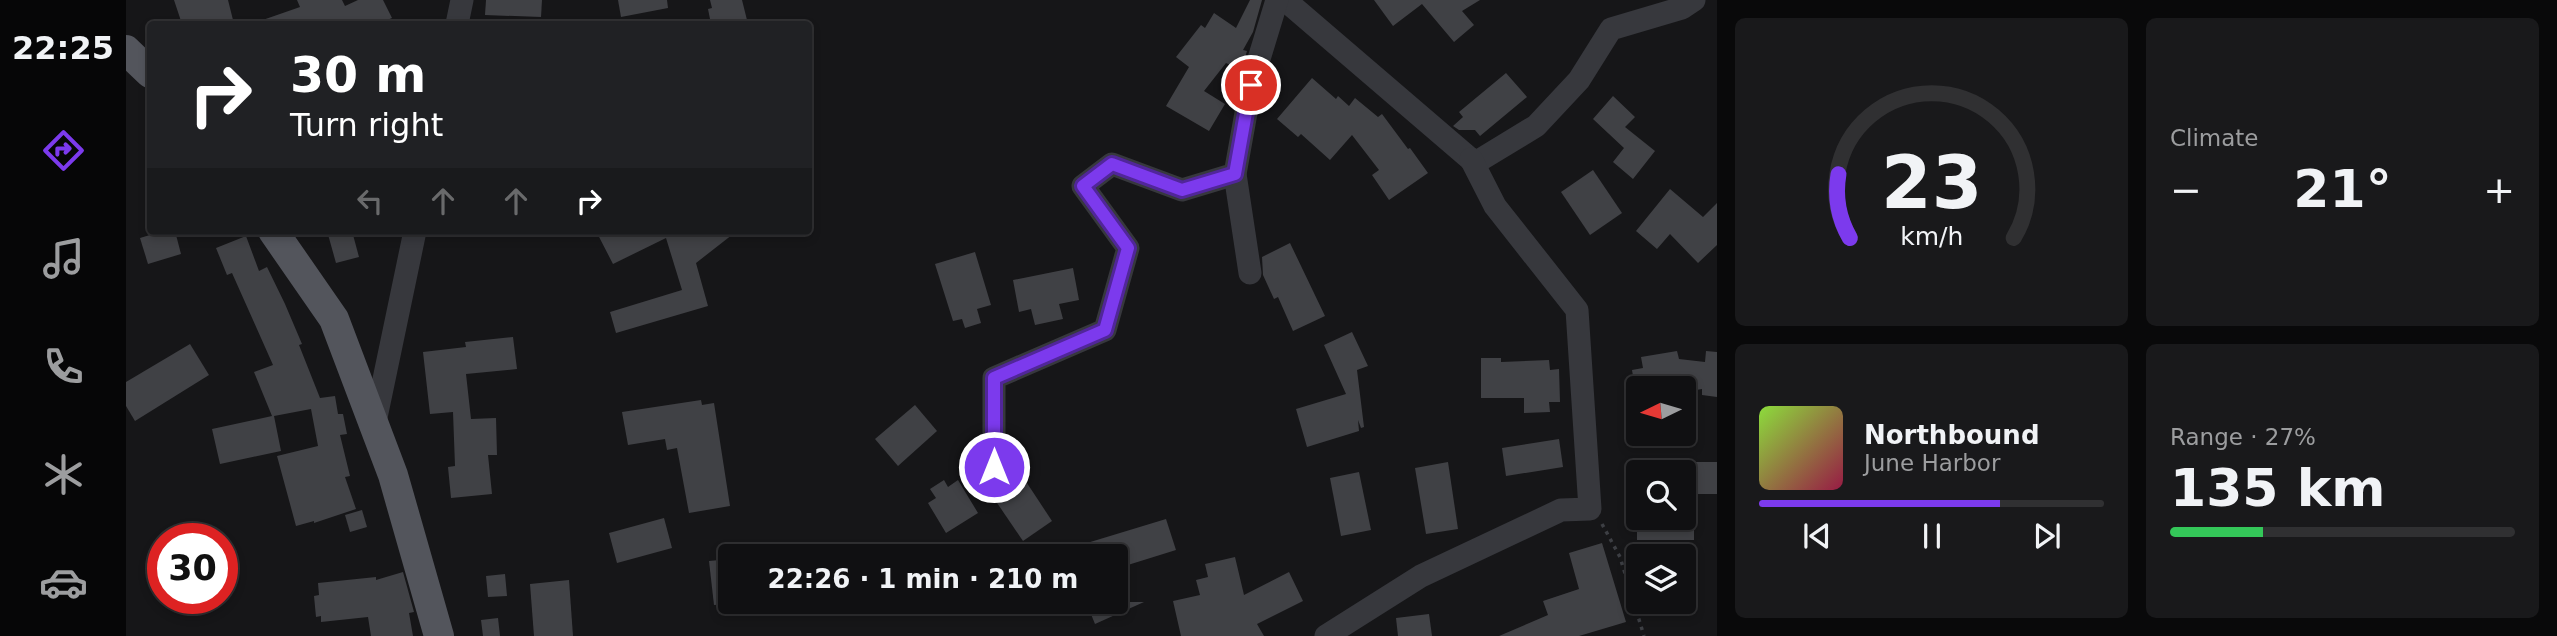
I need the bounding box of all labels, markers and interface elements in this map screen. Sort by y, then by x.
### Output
text: 22:25 [12,29,114,67]
text: 30 m [290,47,426,104]
icon: right [175,49,266,140]
pin [1221,55,1281,115]
icon: arrive [1232,66,1270,104]
text: Turn right [290,106,443,144]
text: Climate [2170,125,2259,151]
icon: directions [39,126,88,175]
text: 23 [1881,140,1982,225]
text: 21° [2293,159,2392,219]
text: − [2170,168,2202,212]
text: + [2483,168,2515,212]
icon: left [351,182,389,220]
icon: ahead [424,182,462,220]
icon: ahead [497,182,535,220]
icon: right [570,182,608,220]
text: km/h [1900,222,1963,251]
icon: music [39,234,88,283]
icon: phone [39,342,88,391]
north arrow [1626,376,1696,446]
map controls [1626,376,1696,614]
text: Northbound [1864,420,2040,450]
text: Range · 27% [2170,424,2316,450]
position arrow [957,430,1031,504]
icon: climate [39,450,88,499]
text: June Harbor [1864,450,2000,476]
text: 135 km [2170,458,2385,518]
button: search [1626,460,1696,530]
icon: previous [1798,517,1836,555]
icon: pause [1913,517,1951,555]
icon: next [2028,517,2066,555]
speed limit sign: 30 [147,523,238,614]
button: layers [1626,544,1696,614]
icon: car [39,558,88,607]
text: 22:26 · 1 min · 210 m [768,564,1078,594]

